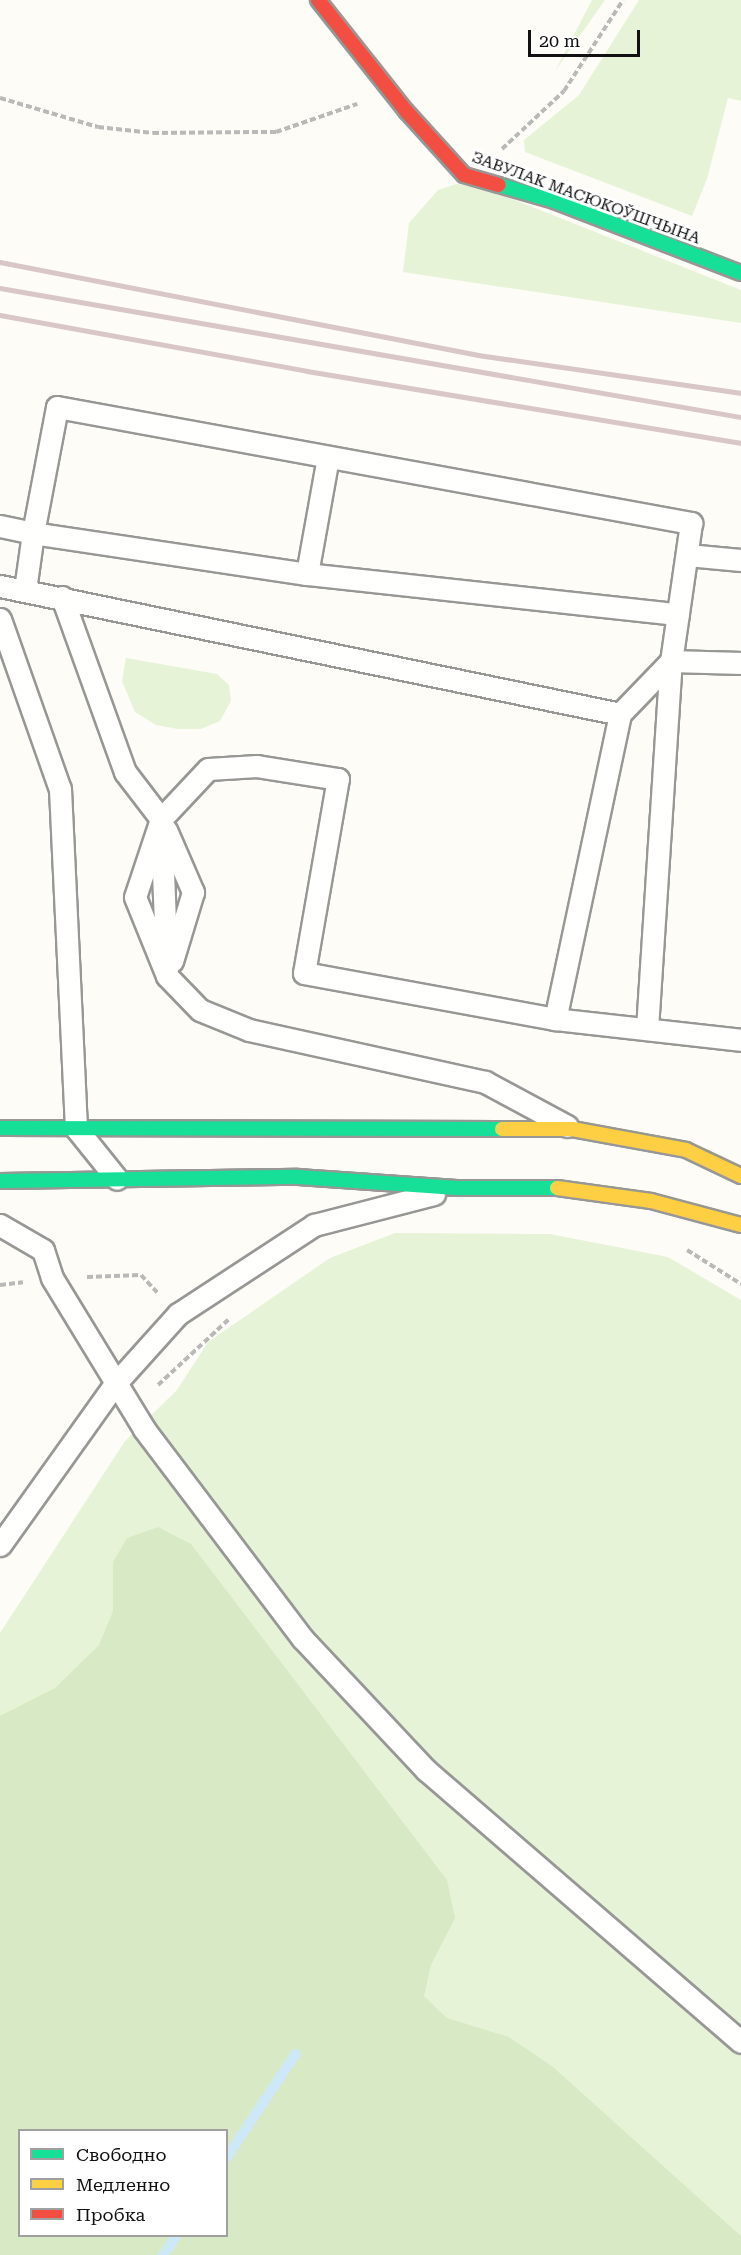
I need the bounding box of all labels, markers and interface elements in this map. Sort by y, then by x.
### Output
scale bar [531,18,644,56]
text: 20 m [539,30,580,51]
street label: ЗАВУЛАК МАСЮКОЎШЧЫНА [469,148,703,248]
legend [18,2129,228,2237]
text: Свободно [76,2144,166,2165]
text: Медленно [76,2174,170,2195]
text: Пробка [76,2204,145,2225]

